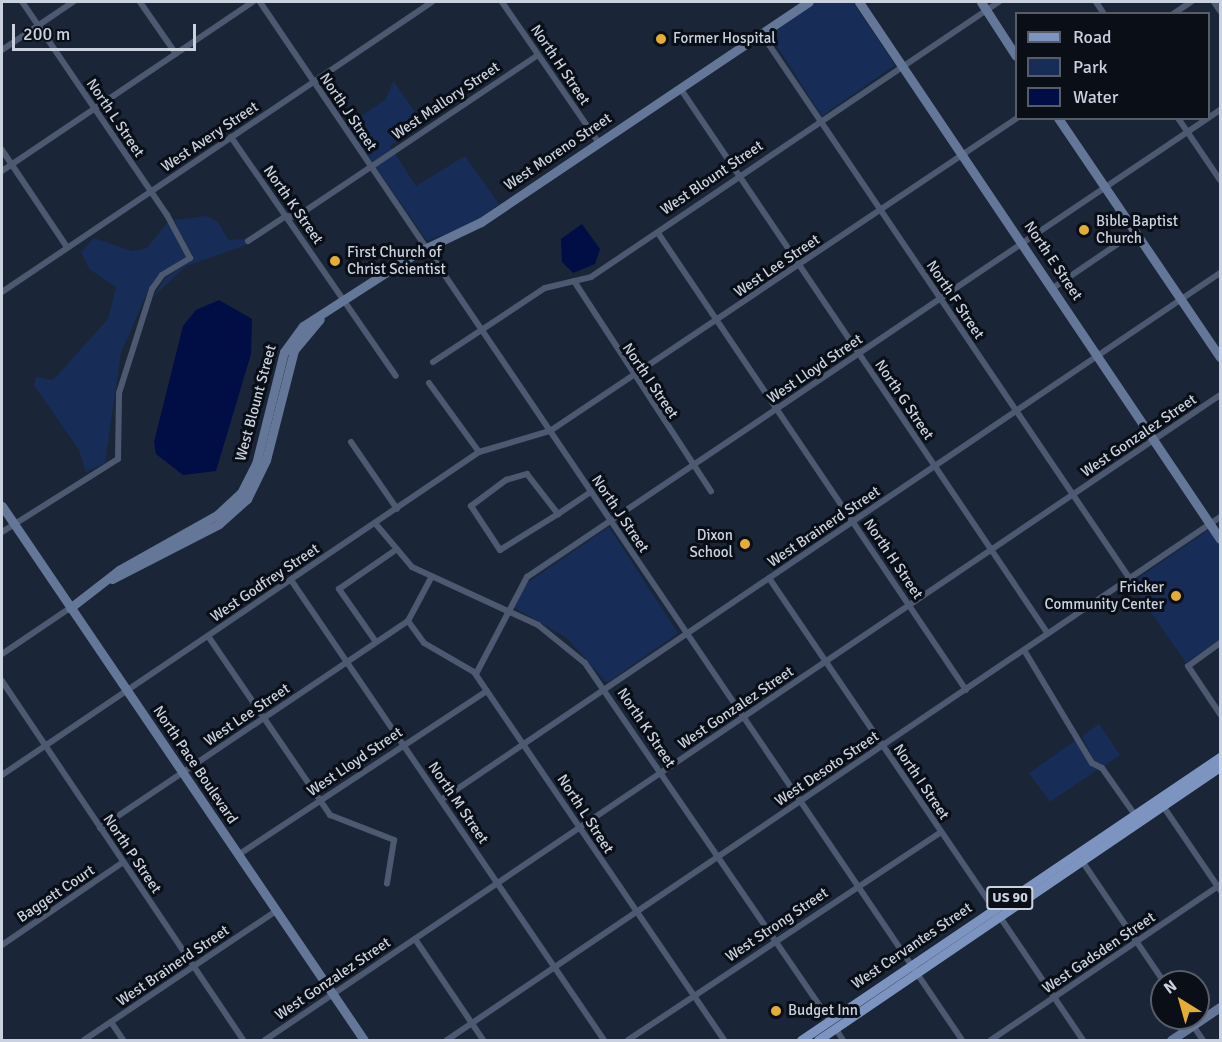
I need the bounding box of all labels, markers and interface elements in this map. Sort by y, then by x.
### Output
scale bar [15,12,200,50]
legend [1015,12,1210,120]
street label: North H Street [527,21,593,109]
text: 200 m [23,23,70,45]
text: Road [1073,26,1112,48]
place label: Former Hospital [673,30,776,48]
marker: Former Hospital [654,32,668,46]
text: Park [1073,56,1108,78]
street label: West Mallory Street [389,58,503,144]
street label: North J Street [315,70,381,154]
street label: North L Street [82,75,148,161]
text: Water [1073,86,1118,108]
street label: West Avery Street [158,98,262,176]
street label: West Moreno Street [501,109,615,195]
street label: West Blount Street [657,137,767,219]
street label: North K Street [259,162,327,248]
place label: Bible Baptist Church [1096,212,1178,247]
street label: North E Street [1020,218,1086,304]
marker: Bible Baptist Church [1077,223,1091,237]
street label: West Lee Street [731,231,823,301]
place label: First Church of Christ Scientist [347,243,446,278]
marker: First Church of Christ Scientist [328,254,342,268]
street label: North F Street [922,257,988,343]
street label: West Lloyd Street [764,330,866,408]
street label: North I Street [618,340,682,422]
street label: West Blount Street [232,343,280,463]
street label: North G Street [871,357,937,443]
street label: West Gonzalez Street [1078,391,1200,481]
street label: North J Street [587,472,653,556]
street label: West Brainerd Street [764,483,884,571]
street label: North H Street [860,515,926,603]
place label: Dixon School [689,526,733,561]
marker: Dixon School [738,537,752,551]
street label: West Godfrey Street [207,540,323,626]
place label: Fricker Community Center [1045,578,1164,613]
marker: Fricker Community Center [1169,589,1183,603]
street label: West Gonzalez Street [675,663,797,753]
street label: West Lee Street [201,680,293,750]
street label: North K Street [613,685,679,771]
street label: North Pace Boulevard [149,703,241,827]
street label: West Lloyd Street [304,723,406,801]
street label: West Desoto Street [772,728,882,810]
street label: North I Street [889,741,953,823]
street label: North M Street [424,759,492,847]
street label: North L Street [553,771,617,857]
street label: North P Street [99,811,165,897]
street label: Baggett Court [14,861,98,927]
street label: West Strong Street [722,884,832,966]
road number: US 90 [986,887,1034,909]
street label: West Cervantes Street [848,899,976,993]
street label: West Gadsden Street [1039,908,1159,998]
street label: West Brainerd Street [113,922,233,1010]
street label: West Gonzalez Street [272,934,394,1024]
north arrow [1150,970,1210,1030]
text: N [1160,976,1181,999]
place label: Budget Inn [788,1002,858,1020]
marker: Budget Inn [769,1004,783,1018]

